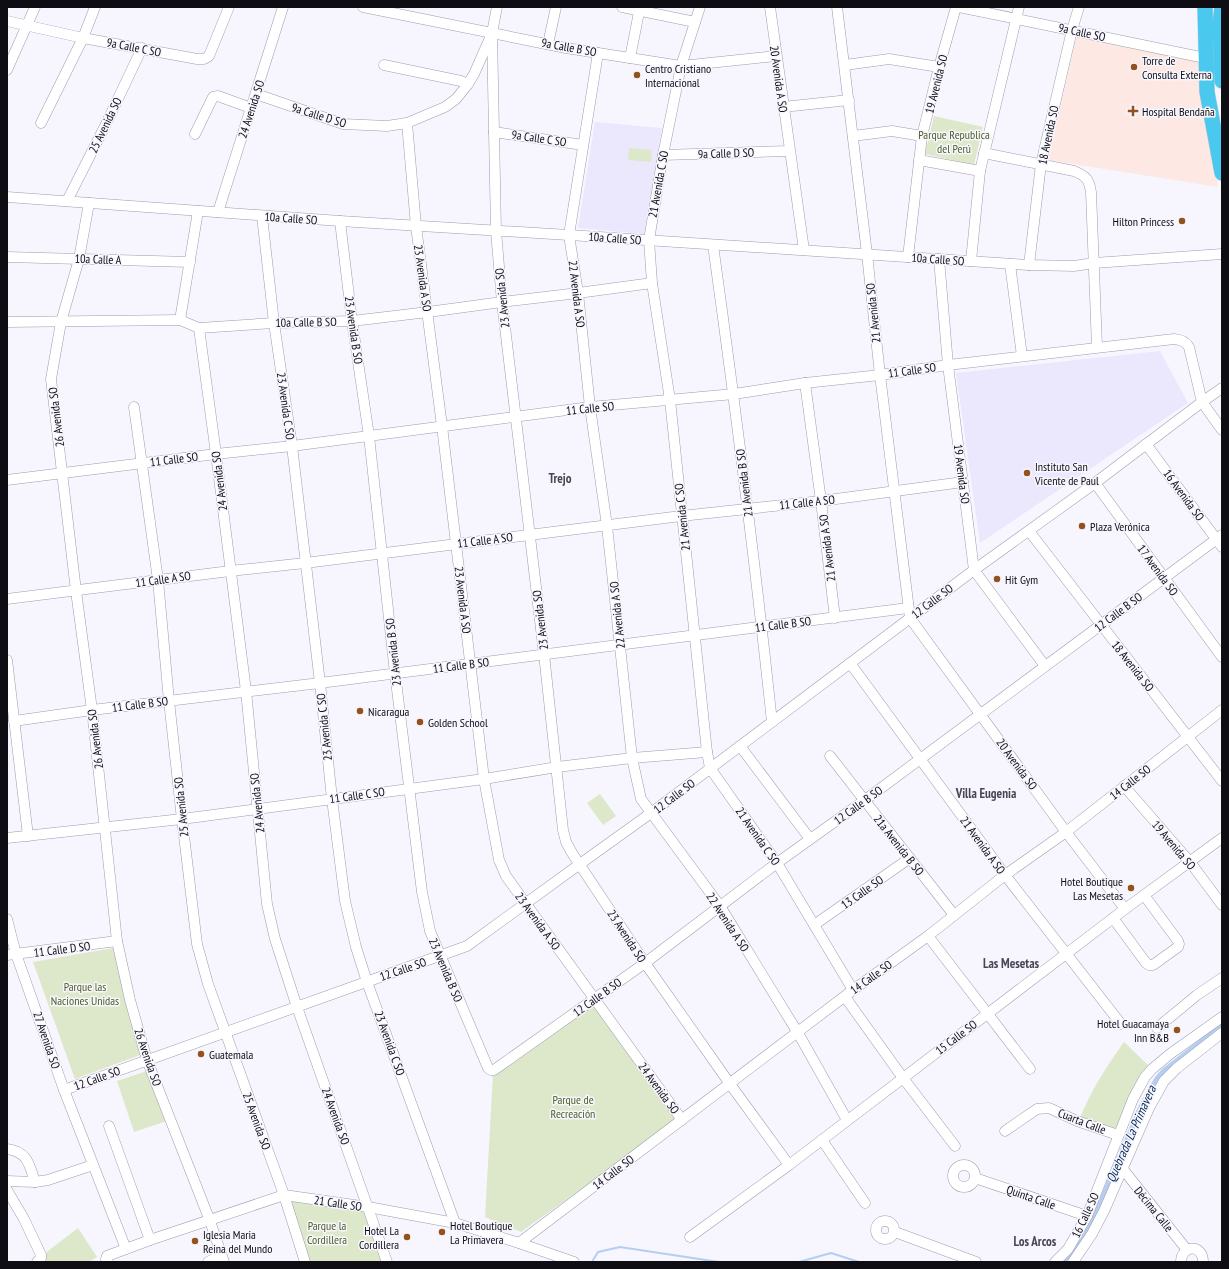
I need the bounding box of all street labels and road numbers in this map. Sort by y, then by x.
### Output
street label: 9a Calle SO [1057,20,1107,44]
street label: 9a Calle C SO [105,34,163,60]
street label: 9a Calle B SO [540,35,598,59]
street label: 20 Avenida A SO [767,44,791,114]
street label: 19 Avenida SO [921,53,951,115]
street label: 24 Avenida SO [235,78,268,140]
street label: 25 Avenida SO [85,94,125,155]
street label: 9a Calle D SO [290,100,349,131]
street label: 18 Avenida SO [1034,104,1062,166]
street label: 9a Calle C SO [511,127,568,149]
street label: 9a Calle D SO [697,145,755,161]
street label: 21 Avenida C SO [645,149,671,219]
street label: 10a Calle SO [264,209,318,227]
street label: 10a Calle SO [588,229,642,247]
street label: 23 Avenida A SO [411,243,435,313]
street label: 10a Calle SO [911,250,965,268]
street label: 10a Calle A [74,251,122,267]
street label: 22 Avenida A SO [565,260,589,329]
street label: 23 Avenida SO [491,267,513,329]
street label: 21 Avenida SO [862,282,884,344]
street label: 23 Avenida B SO [342,295,366,365]
street label: 10a Calle B SO [275,314,337,330]
street label: 11 Calle SO [887,359,937,381]
street label: 23 Avenida C SO [274,371,298,441]
street label: 26 Avenida SO [45,386,67,448]
street label: 11 Calle SO [565,398,615,418]
street label: 19 Avenida SO [951,443,973,505]
street label: 21 Avenida B SO [732,448,756,518]
street label: 11 Calle SO [149,449,199,469]
street label: 24 Avenida SO [208,450,230,512]
street label: 16 Avenida SO [1160,466,1208,524]
street label: 21 Avenida C SO [671,482,693,551]
street label: 11 Calle A SO [778,492,836,512]
street label: 21 Avenida A SO [815,513,839,582]
street label: 11 Calle A SO [456,529,514,551]
street label: 17 Avenida SO [1134,541,1182,599]
street label: 23 Avenida A SO [451,566,475,635]
street label: 11 Calle A SO [134,568,192,590]
street label: 22 Avenida A SO [606,580,628,649]
street label: 12 Calle SO [908,580,956,622]
street label: 23 Avenida SO [529,589,551,651]
street label: 12 Calle B SO [1091,589,1145,635]
street label: 11 Calle B SO [754,613,812,635]
street label: 23 Avenida B SO [382,617,404,687]
street label: 18 Avenida SO [1109,638,1158,695]
street label: 11 Calle B SO [432,654,490,676]
street label: 23 Avenida C SO [313,692,335,761]
street label: 11 Calle B SO [111,693,169,715]
street label: 26 Avenida SO [84,708,106,770]
street label: 20 Avenida SO [993,735,1041,793]
street label: 14 Calle SO [1106,761,1154,803]
street label: 24 Avenida SO [246,772,268,834]
street label: 12 Calle SO [650,775,698,817]
street label: 25 Avenida SO [170,776,192,838]
street label: 12 Calle B SO [831,782,886,828]
street label: 11 Calle C SO [328,784,386,806]
street label: 21 Avenida C SO [732,804,784,868]
street label: 21a Avenida B SO [871,812,928,879]
street label: 21 Avenida A SO [957,813,1009,877]
street label: 19 Avenida SO [1149,817,1199,873]
street label: 13 Calle SO [838,872,886,912]
street label: 23 Avenida A SO [512,889,564,953]
street label: 22 Avenida A SO [703,890,753,955]
street label: 23 Avenida SO [604,907,650,966]
street label: 23 Avenida B SO [426,936,466,1005]
street label: 11 Calle D SO [33,938,92,960]
street label: 12 Calle SO [378,954,429,984]
street label: 14 Calle SO [847,956,895,997]
street label: 12 Calle B SO [570,974,625,1020]
street label: 27 Avenida SO [30,1009,64,1071]
street label: 23 Avenida C SO [371,1009,409,1078]
street label: 15 Calle SO [932,1016,980,1058]
street label: 26 Avenida SO [131,1026,165,1088]
street label: 24 Avenida SO [635,1059,683,1117]
street label: 12 Calle SO [72,1063,123,1093]
street label: 24 Avenida SO [319,1085,353,1147]
street label: 25 Avenida SO [240,1090,274,1152]
street label: Cuarta Calle [1056,1105,1108,1137]
street label: 14 Calle SO [589,1151,637,1193]
street label: Quinta Calle [1004,1182,1058,1212]
street label: Décima Calle [1131,1183,1177,1235]
street label: 16 Calle SO [1068,1190,1102,1240]
street label: 21 Calle SO [313,1192,363,1214]

